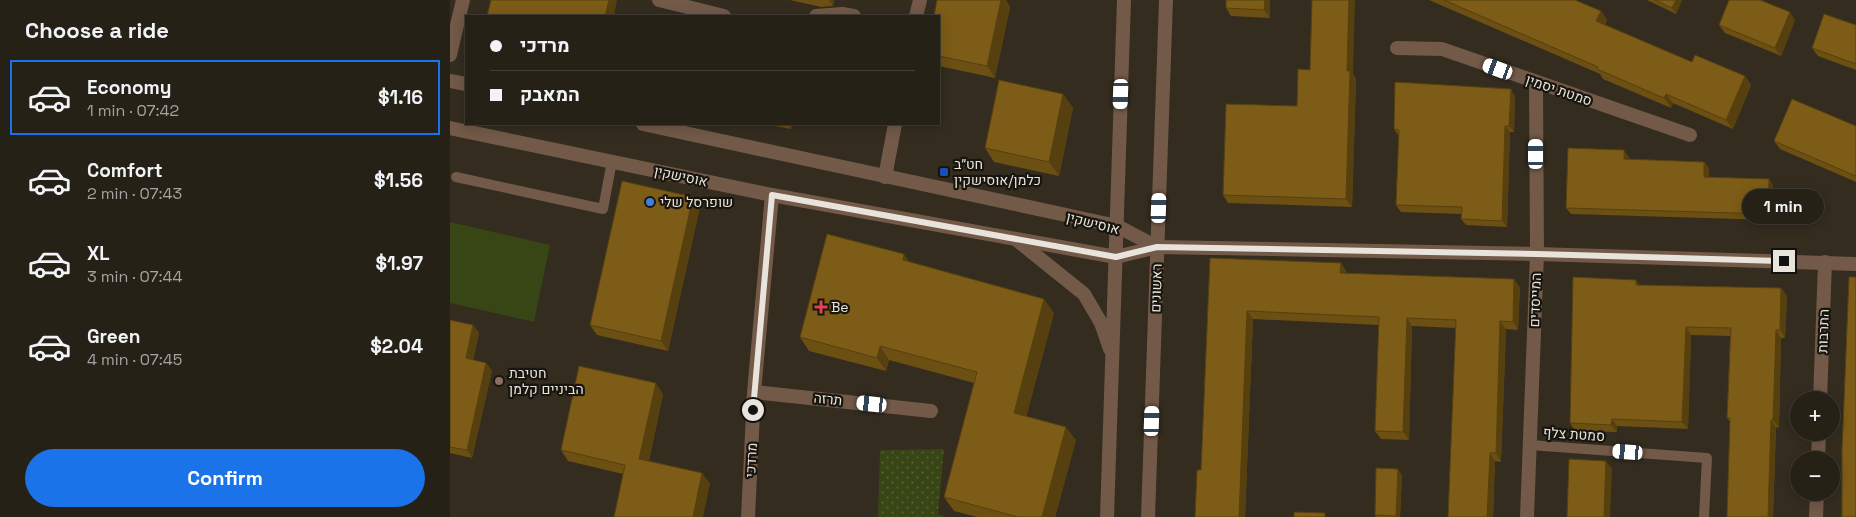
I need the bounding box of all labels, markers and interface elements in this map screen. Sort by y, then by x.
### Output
text: Choose a ride [25,16,169,44]
text: מרדכי [520,33,570,58]
car [1481,57,1514,81]
street label: סמטת יסמין [1523,70,1595,110]
icon: car [27,75,72,120]
text: Economy [87,75,171,100]
car [1112,79,1129,109]
text: המאבק [520,82,580,107]
text: $1.16 [378,85,423,110]
text: 1 min · 07:42 [87,100,179,121]
car [1528,139,1543,169]
place label: חט״ב כלמן/אוסישקין [954,155,1041,189]
icon: car [27,158,72,203]
text: Comfort [87,158,163,183]
street label: אוסישקין [653,162,709,190]
marker: חט״ב כלמן/אוסישקין [938,166,950,178]
text: $1.56 [374,168,423,193]
text: 2 min · 07:43 [87,183,182,204]
callout: 1 min [1743,188,1825,224]
place label: שופרסל שלי [660,193,733,211]
car [1150,193,1167,223]
marker: שופרסל שלי [644,196,656,208]
text: 1 min [1763,196,1803,217]
street label: אוסישקין [1064,208,1122,238]
icon: car [27,241,72,286]
text: XL [87,241,110,266]
route end [1773,250,1795,272]
text: $1.97 [375,251,423,276]
street label: ראשונים [1146,263,1166,313]
text: 3 min · 07:44 [87,266,183,287]
street label: המייסדים [1525,272,1545,328]
place label: Be [831,298,849,316]
marker: Be [815,301,827,313]
street label: התרבות [1813,309,1833,353]
icon: car [27,324,72,369]
text: Green [87,324,140,349]
text: $2.04 [370,334,423,359]
text: 4 min · 07:45 [87,349,182,370]
place label: חטיבת הביניים קלמן [509,364,584,398]
marker: חטיבת הביניים קלמן [493,375,505,387]
street label: תרזה [813,389,843,409]
map controls [1790,391,1840,501]
button: + [1790,391,1840,441]
car [856,395,887,413]
route start [742,399,764,421]
car [1143,406,1160,436]
street label: סמטת צלף [1542,423,1606,445]
street label: מרדכי [741,442,761,478]
car [1612,443,1643,461]
button: Confirm [25,449,425,507]
button: − [1790,451,1840,501]

